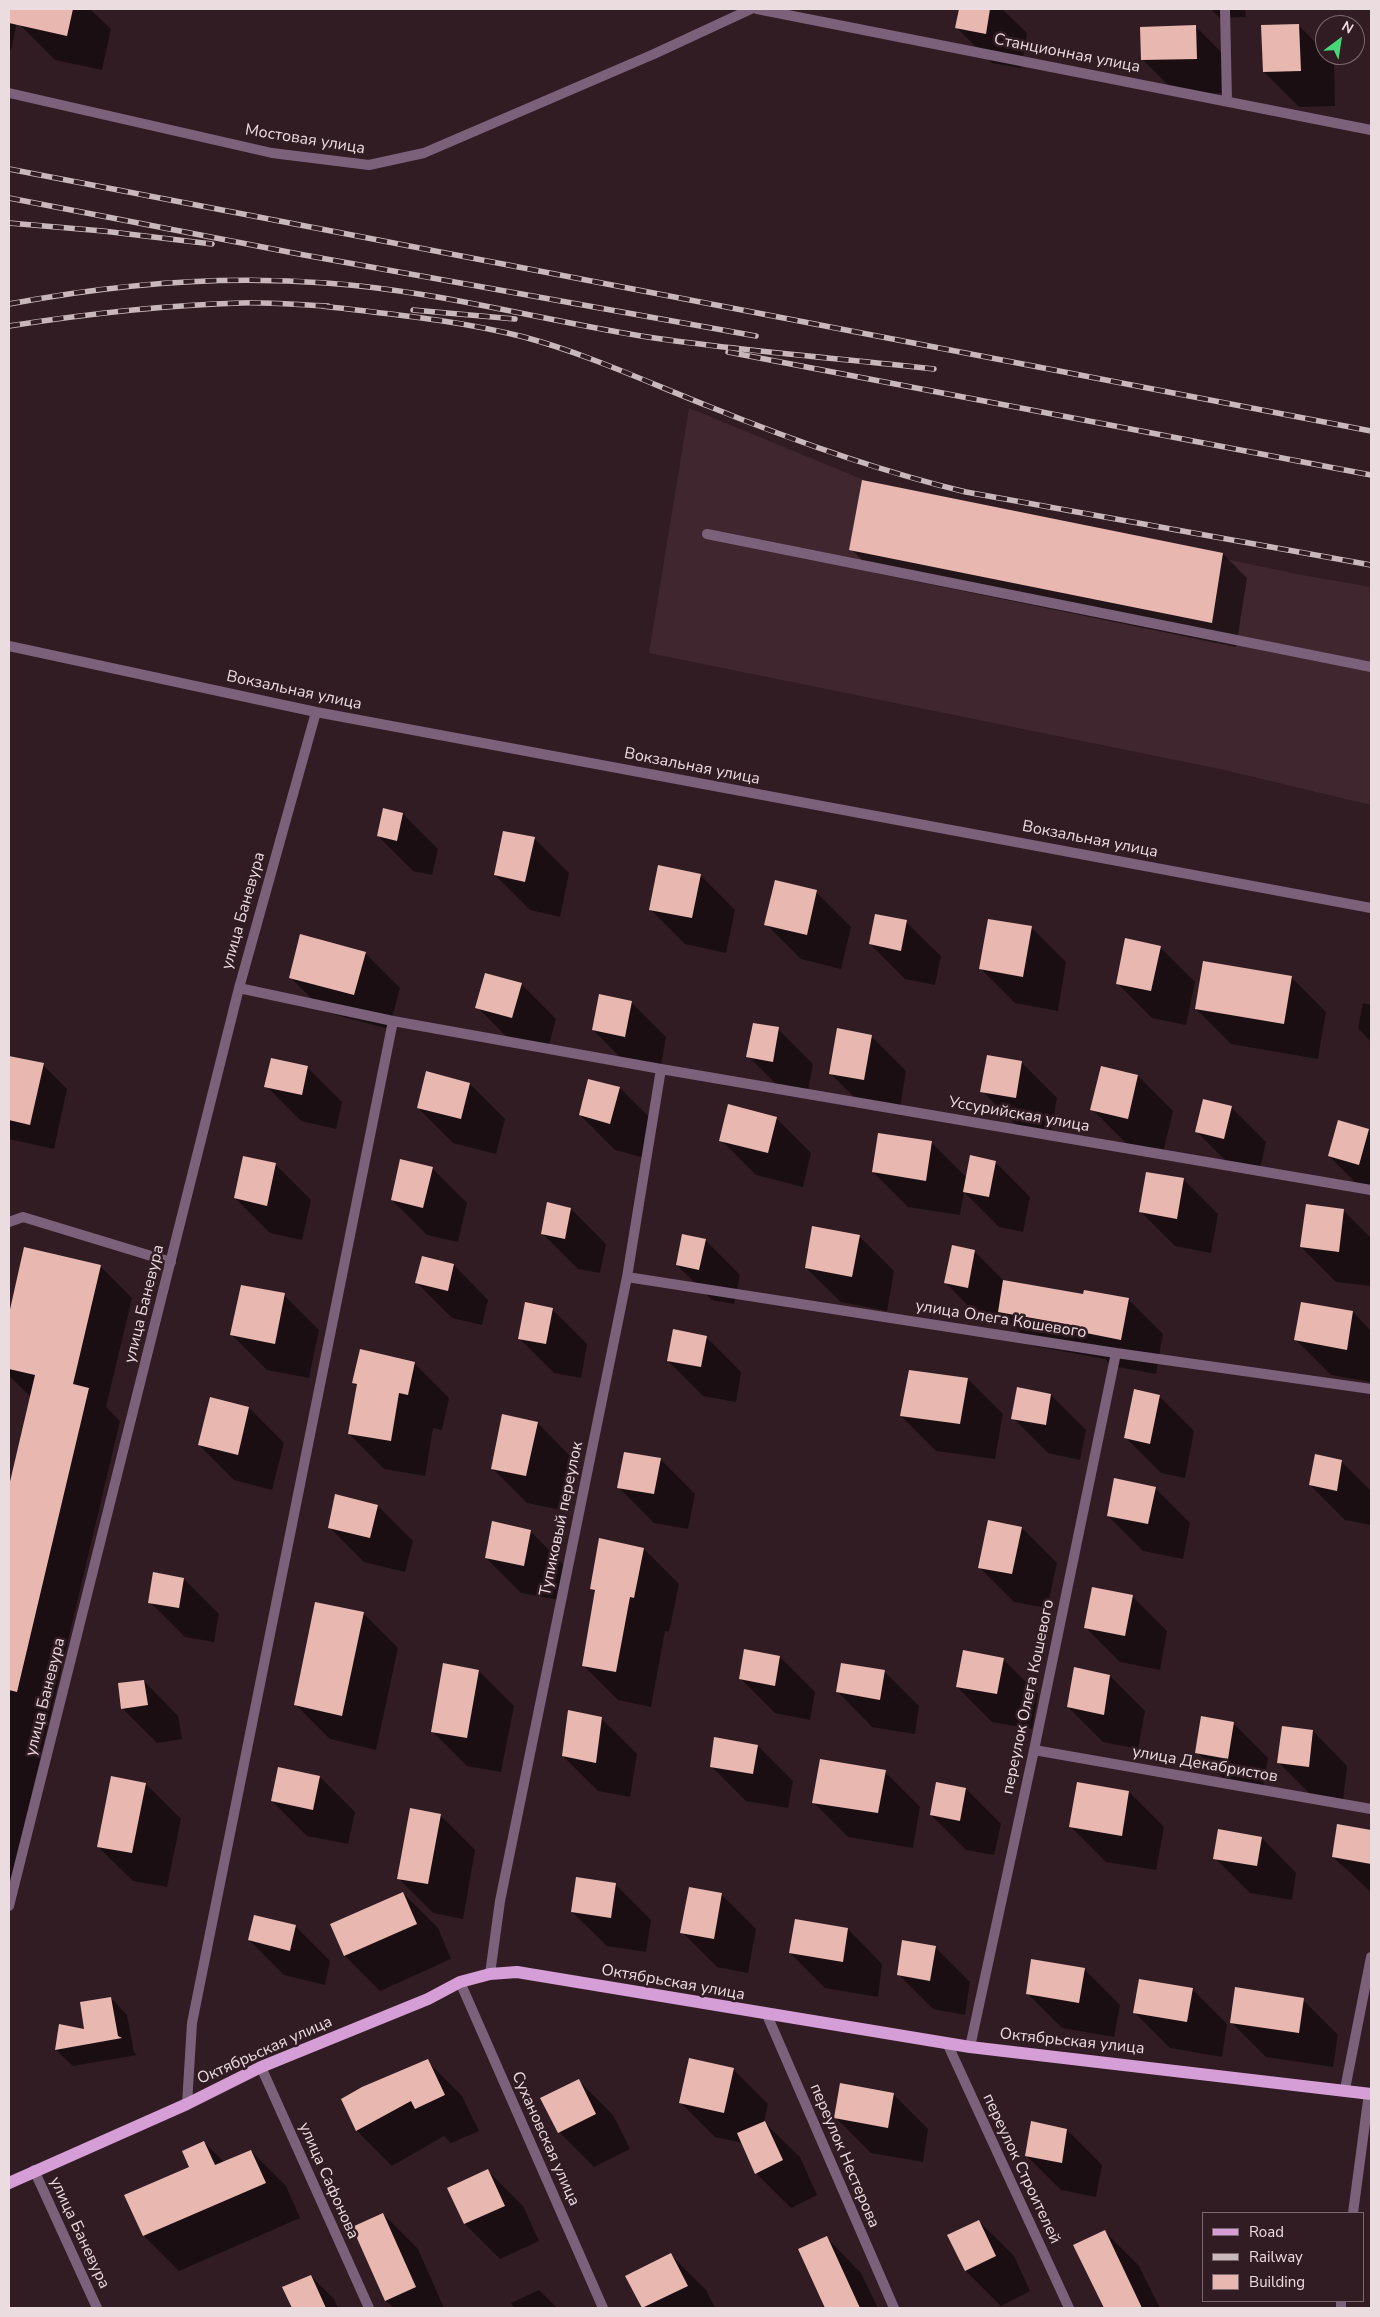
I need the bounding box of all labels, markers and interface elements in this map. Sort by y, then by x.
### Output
north arrow [1315,15,1365,65]
text: N [1338,17,1357,38]
street label: Станционная улица [992,30,1142,78]
street label: Мостовая улица [244,121,366,159]
street label: Вокзальная улица [225,667,363,715]
street label: Вокзальная улица [622,744,762,790]
street label: Вокзальная улица [1020,817,1160,863]
street label: улица Баневура [218,850,270,972]
street label: Уссурийская улица [947,1093,1091,1137]
street label: улица Баневура [121,1243,169,1365]
street label: улица Олега Кошевого [914,1297,1088,1343]
street label: Тупиковый переулок [536,1440,588,1598]
street label: переулок Олега Кошевого [999,1598,1059,1796]
street label: улица Баневура [22,1636,70,1758]
street label: улица Декабристов [1131,1743,1279,1787]
street label: Октябрьская улица [600,1961,746,2005]
street label: Октябрьская улица [195,2013,335,2089]
street label: Октябрьская улица [999,2025,1145,2059]
street label: Сухановская улица [507,2069,583,2209]
street label: переулок Нестерова [805,2081,883,2231]
street label: переулок Строителей [978,2091,1064,2247]
street label: улица Сафонова [294,2120,362,2242]
street label: улица Баневура [45,2174,113,2292]
legend [1202,2212,1365,2302]
text: Road [1249,2222,1284,2242]
text: Railway [1249,2247,1303,2267]
text: Building [1249,2272,1305,2292]

